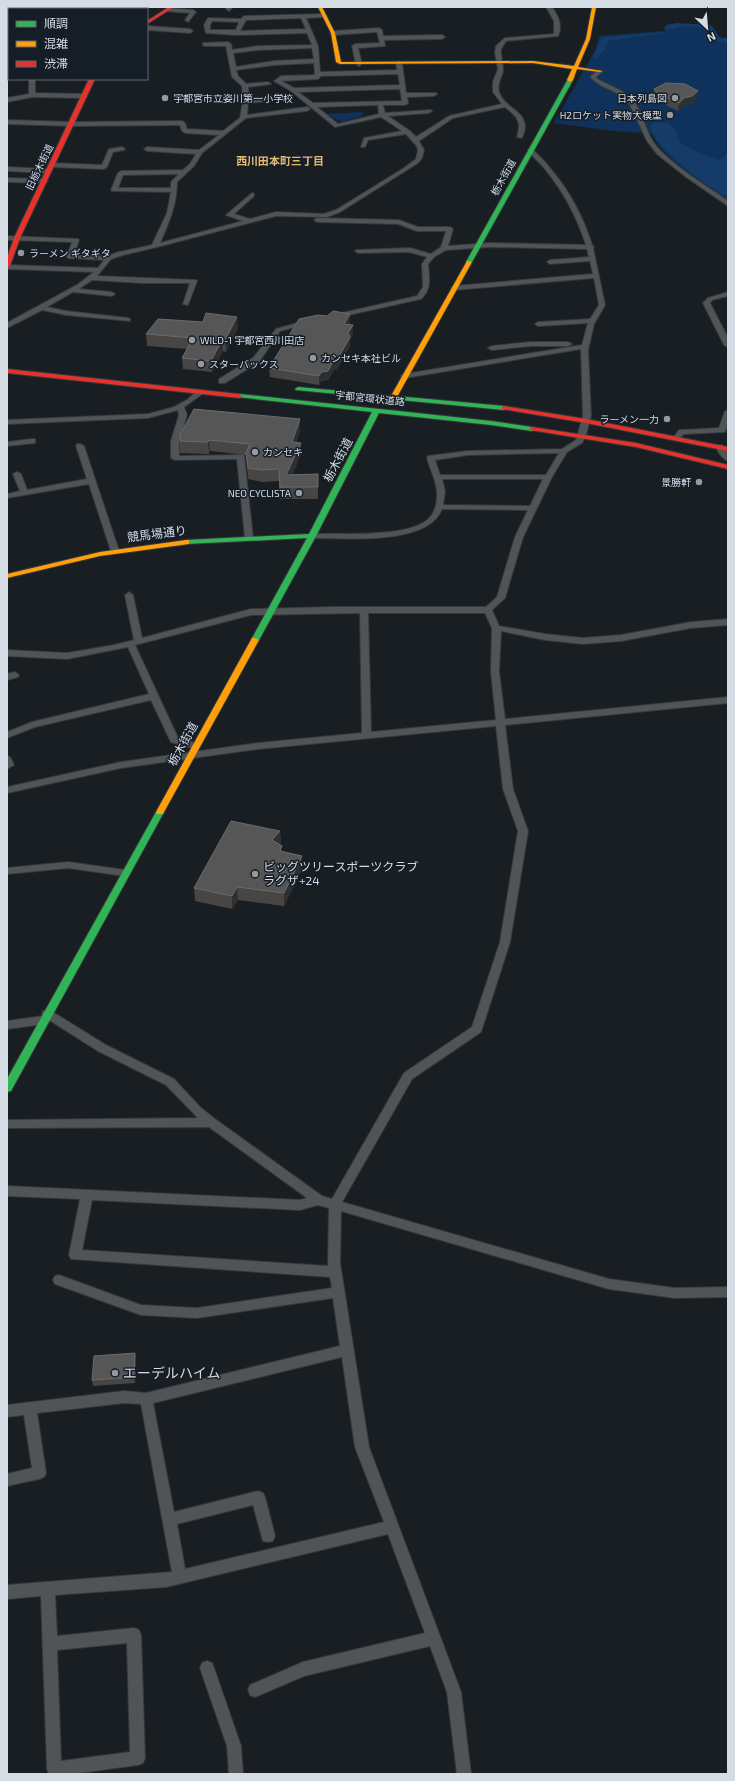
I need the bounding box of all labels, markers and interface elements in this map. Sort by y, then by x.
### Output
legend [8,8,148,80]
north arrow [687,8,727,48]
text: 順調 [44,16,68,30]
text: N [705,30,718,45]
text: 混雑 [44,36,68,50]
text: 渋滞 [44,56,68,70]
place label: 宇都宮市立姿川第一小学校 [173,92,293,104]
place label: 日本列島図 [617,92,667,104]
marker: 宇都宮市立姿川第一小学校 [160,93,170,103]
marker: 日本列島図 [670,93,680,103]
place label: H2ロケット実物大模型 [560,109,662,121]
marker: H2ロケット実物大模型 [665,110,675,120]
street label: 旧栃木街道 [23,142,55,192]
district label: 西川田本町三丁目 [236,154,324,167]
street label: 栃木街道 [488,157,518,197]
place label: ラーメン ギタギタ [29,247,111,259]
marker: ラーメン ギタギタ [16,248,26,258]
place label: WILD-1 宇都宮西川田店 [200,334,304,346]
marker: WILD-1 宇都宮西川田店 [187,335,197,345]
place label: カンセキ本社ビル [321,352,401,364]
marker: カンセキ本社ビル [308,353,318,363]
place label: スターバックス [209,358,279,370]
marker: スターバックス [196,359,206,369]
street label: 宇都宮環状道路 [335,388,405,408]
place label: ラーメン一力 [599,413,659,425]
marker: ラーメン一力 [662,414,672,424]
street label: 栃木街道 [320,435,355,484]
place label: カンセキ [263,446,303,458]
marker: カンセキ [250,447,260,457]
place label: 景勝軒 [661,476,691,488]
marker: 景勝軒 [694,477,704,487]
place label: NEO CYCLISTA [228,487,292,499]
marker: NEO CYCLISTA [294,488,304,498]
street label: 競馬場通り [126,522,188,544]
street label: 栃木街道 [164,719,200,768]
place label: ビッグツリースポーツクラブ ラグザ+24 [263,859,418,887]
marker: ビッグツリースポーツクラブ ラグザ+24 [250,869,260,879]
place label: エーデルハイム [123,1364,220,1381]
marker: エーデルハイム [110,1368,120,1378]

